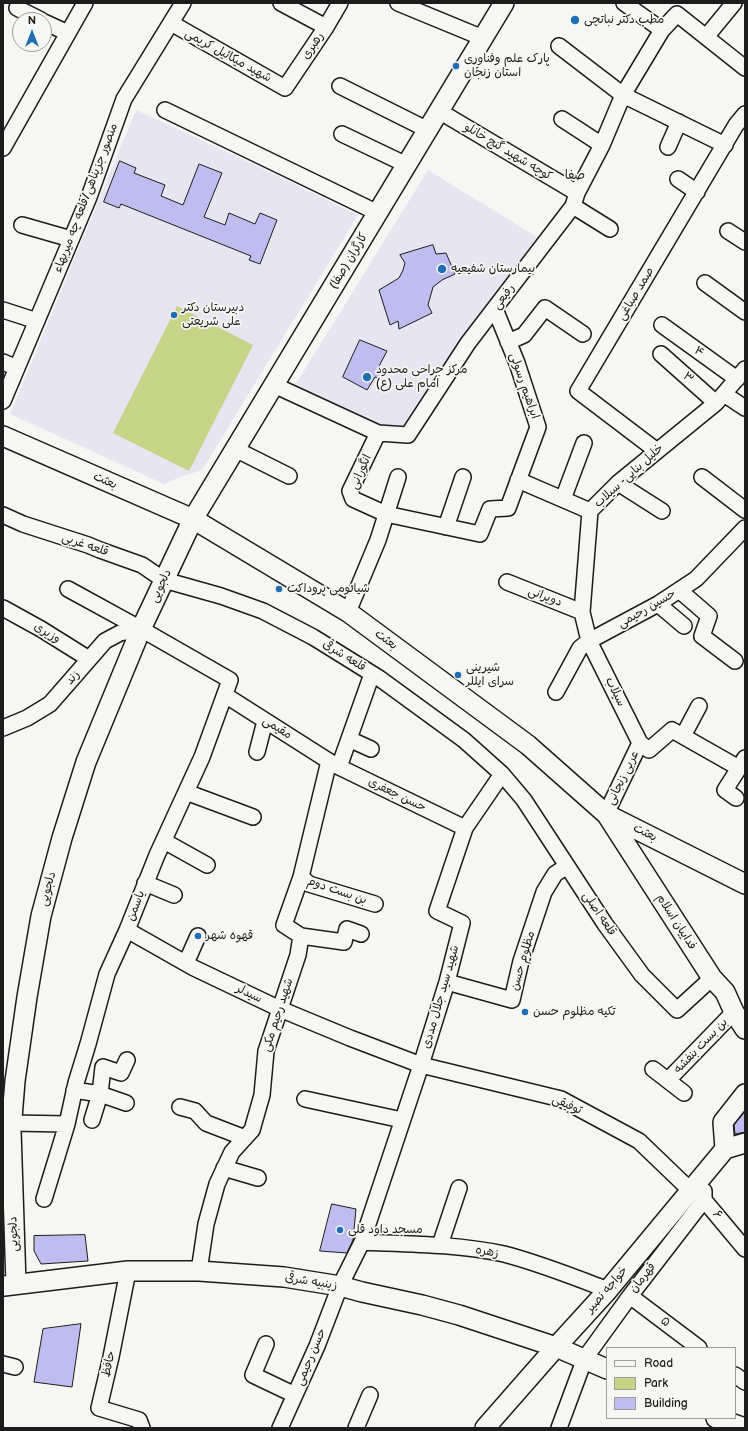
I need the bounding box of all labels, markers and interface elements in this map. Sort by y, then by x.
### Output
north arrow [12,12,52,52]
place label: مطب دکتر نباتچی [584,13,664,27]
text: N [28,14,36,27]
marker: مطب دکتر نباتچی [569,14,581,26]
street label: شهید میکائیل کریمی [182,26,274,86]
street label: رهبری [299,30,327,62]
place label: پارک علم وفناوری استان زنجان [464,52,550,80]
marker: پارک علم وفناوری استان زنجان [451,61,461,71]
street label: کوچه شهید گنج خانلو [461,120,555,184]
street label: منصور جزپناهی/قلعه چه میربهاء [51,121,121,275]
district label: صفا [565,168,585,184]
street label: کارگران (صفا) [327,230,371,292]
place label: بیمارستان شفیعیه [451,262,535,276]
marker: بیمارستان شفیعیه [436,263,448,275]
street label: صمد صباغی [615,265,657,323]
street label: رفیعی [490,282,518,312]
place label: دبیرستان دکتر علی شریعتی [182,301,244,329]
marker: دبیرستان دکتر علی شریعتی [169,310,179,320]
street label: ۴ [691,344,707,360]
street label: ابراهیم رسولی [506,351,542,421]
place label: مرکز جراحی محدود امام علی (ع) [376,363,467,391]
street label: ۳ [680,369,696,387]
marker: مرکز جراحی محدود امام علی (ع) [361,371,373,383]
street label: خلیل بنایی- سیلاب [591,441,667,511]
street label: انگورانی [347,452,375,492]
street label: بعثت [91,469,119,493]
street label: قلعه غربی [60,530,110,560]
street label: دلجویی [147,567,175,605]
place label: شیائومی پروداکت [287,582,370,596]
marker: شیائومی پروداکت [274,584,284,594]
street label: دویرانی [526,584,564,610]
street label: حسین رحیمی [616,587,678,631]
street label: وزیری [31,620,63,646]
street label: بعثت [372,627,400,653]
street label: قلعه شرقی [320,637,368,675]
place label: شیرینی سرای ایللر [466,661,514,689]
street label: زند [63,668,83,688]
marker: شیرینی سرای ایللر [453,670,463,680]
street label: سیلاب [602,675,628,709]
street label: مقیمی [260,714,294,742]
street label: عربی زنجانی [604,749,642,807]
street label: حسن جعفری [366,775,428,815]
street label: بعثت [631,821,659,845]
street label: دلجویی [37,870,59,908]
street label: بن بست دوم [305,874,369,908]
street label: یاسمن [124,889,148,923]
street label: قلعه اصلی [579,889,619,939]
street label: فداییان اسلام [653,891,699,953]
place label: قهوه شهر [206,929,253,943]
street label: مظلوم حسن [508,930,538,992]
marker: قهوه شهر [193,931,203,941]
street label: شهید سید جلال مددی [419,944,463,1050]
street label: شهید رحیم مکی [259,977,297,1053]
street label: سیدلر [234,982,264,1006]
place label: تکیه مظلوم حسن [533,1005,615,1019]
marker: تکیه مظلوم حسن [520,1007,530,1017]
street label: بن بست بنفشه [671,1015,731,1077]
street label: توفیقی [550,1092,584,1118]
street label: ۶ [709,1208,725,1222]
street label: دلجویی [6,1216,22,1252]
place label: مسجد داود قلی [348,1223,423,1237]
marker: مسجد داود قلی [335,1225,345,1235]
street label: زهره [474,1243,500,1261]
street label: قهرمان [627,1260,659,1296]
street label: خواجه نصیر [583,1264,631,1316]
street label: زینبیه شرقی [284,1271,338,1293]
street label: ۵ [657,1314,673,1330]
street label: حسن رحیمی [293,1326,329,1388]
legend [606,1347,736,1419]
street label: حافظ [99,1350,119,1378]
text: Road [644,1356,673,1371]
text: Park [644,1376,668,1391]
text: Building [644,1396,688,1411]

